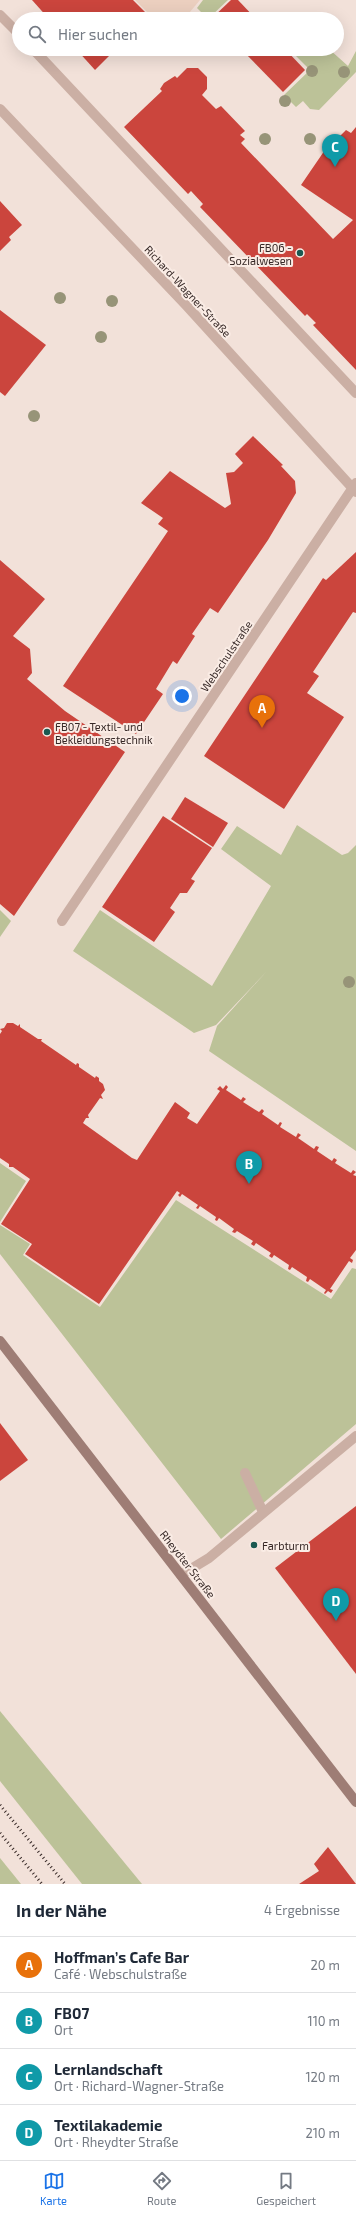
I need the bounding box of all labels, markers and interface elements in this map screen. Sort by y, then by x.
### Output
search box [12,12,344,56]
icon: search [26,23,48,45]
text: Hier suchen [58,25,138,43]
pin: C [322,134,348,167]
place label: FB06 - Sozialwesen [229,241,292,267]
street label: Richard-Wagner-Straße [142,243,234,340]
marker: FB06 - Sozialwesen [295,248,305,258]
street label: Webschulstraße [197,618,255,694]
your location [172,686,192,706]
pin: A [249,695,275,728]
place label: FB07 - Textil- und Bekleidungstechnik [55,720,153,746]
marker: FB07 - Textil- und Bekleidungstechnik [42,727,52,737]
pin: B [236,1151,262,1184]
street label: Rheydter Straße [158,1528,218,1600]
place label: Farbturm [262,1539,309,1552]
marker: Farbturm [249,1540,259,1550]
pin: D [323,1588,349,1621]
text: In der Nähe [16,1900,107,1920]
text: 4 Ergebnisse [264,1902,340,1918]
text: Hoffman’s Cafe Bar [54,1948,189,1966]
text: A [25,1957,33,1973]
text: 20 m [311,1957,340,1973]
text: Café · Webschulstraße [54,1966,187,1982]
text: FB07 [54,2004,89,2022]
text: B [25,2013,33,2029]
text: 110 m [308,2013,340,2029]
text: Ort [54,2022,73,2038]
text: Lernlandschaft [54,2060,163,2078]
text: C [25,2069,33,2085]
text: 120 m [305,2069,340,2085]
text: Ort · Richard-Wagner-Straße [54,2078,224,2094]
text: Textilakademie [54,2116,162,2134]
text: D [25,2125,33,2141]
text: 210 m [305,2125,340,2141]
text: Ort · Rheydter Straße [54,2134,179,2150]
tab: Karte [40,2170,67,2207]
tab: Route [147,2170,176,2207]
tab: Gespeichert [256,2170,316,2207]

